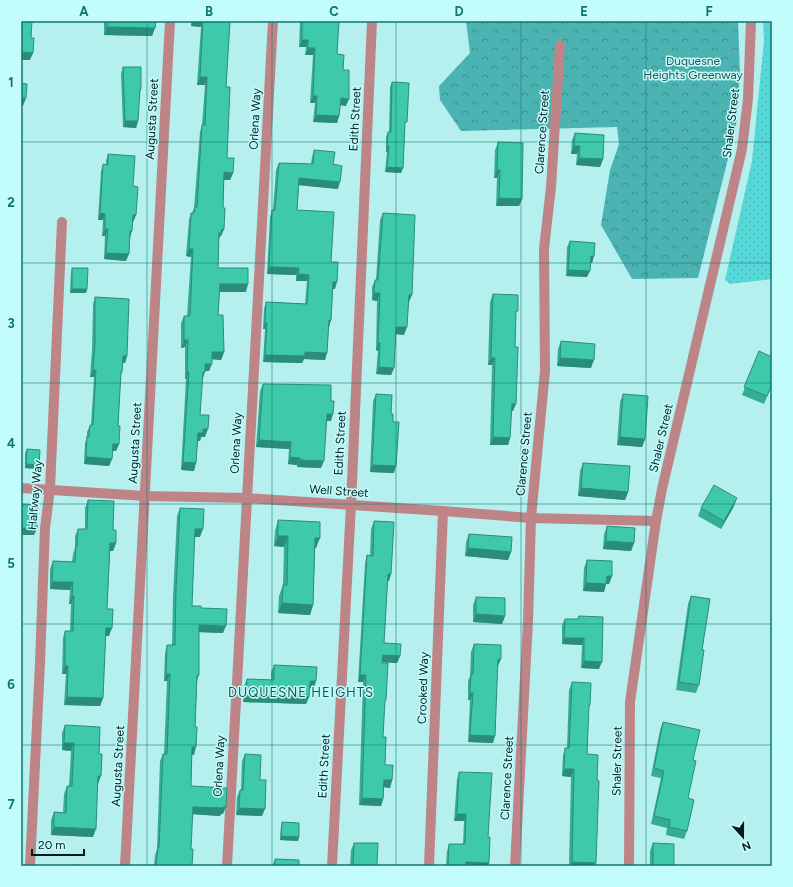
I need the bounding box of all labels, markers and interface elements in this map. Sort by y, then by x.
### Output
text: A [79,4,89,19]
text: B [205,4,213,19]
text: C [329,4,339,19]
text: D [454,4,464,19]
text: E [580,4,588,19]
text: F [705,4,713,19]
park label: Duquesne Heights Greenway [643,54,744,82]
text: 1 [8,75,14,90]
street label: Augusta Street [143,78,161,160]
street label: Edith Street [346,86,364,152]
street label: Orlena Way [246,87,264,150]
street label: Shaler Street [720,87,742,159]
street label: Clarence Street [532,89,552,175]
text: 2 [7,195,15,210]
text: 3 [7,316,15,331]
street label: Augusta Street [126,402,144,484]
street label: Shaler Street [646,402,676,474]
street label: Edith Street [331,410,349,476]
street label: Orlena Way [227,411,245,474]
street label: Clarence Street [513,411,535,497]
text: 4 [7,436,15,451]
street label: Halfway Way [25,459,45,531]
street label: Well Street [309,482,370,500]
text: 5 [7,556,15,571]
street label: Crooked Way [415,651,431,724]
text: 6 [7,677,15,692]
district label: DUQUESNE HEIGHTS [228,685,374,700]
street label: Augusta Street [109,725,127,807]
street label: Shaler Street [609,725,625,796]
street label: Edith Street [315,733,333,799]
street label: Orlena Way [210,734,228,797]
street label: Clarence Street [498,735,516,820]
text: 7 [7,797,15,812]
north arrow [723,817,763,857]
scale bar [32,831,84,857]
text: 20 m [38,838,66,852]
text: N [740,838,753,853]

